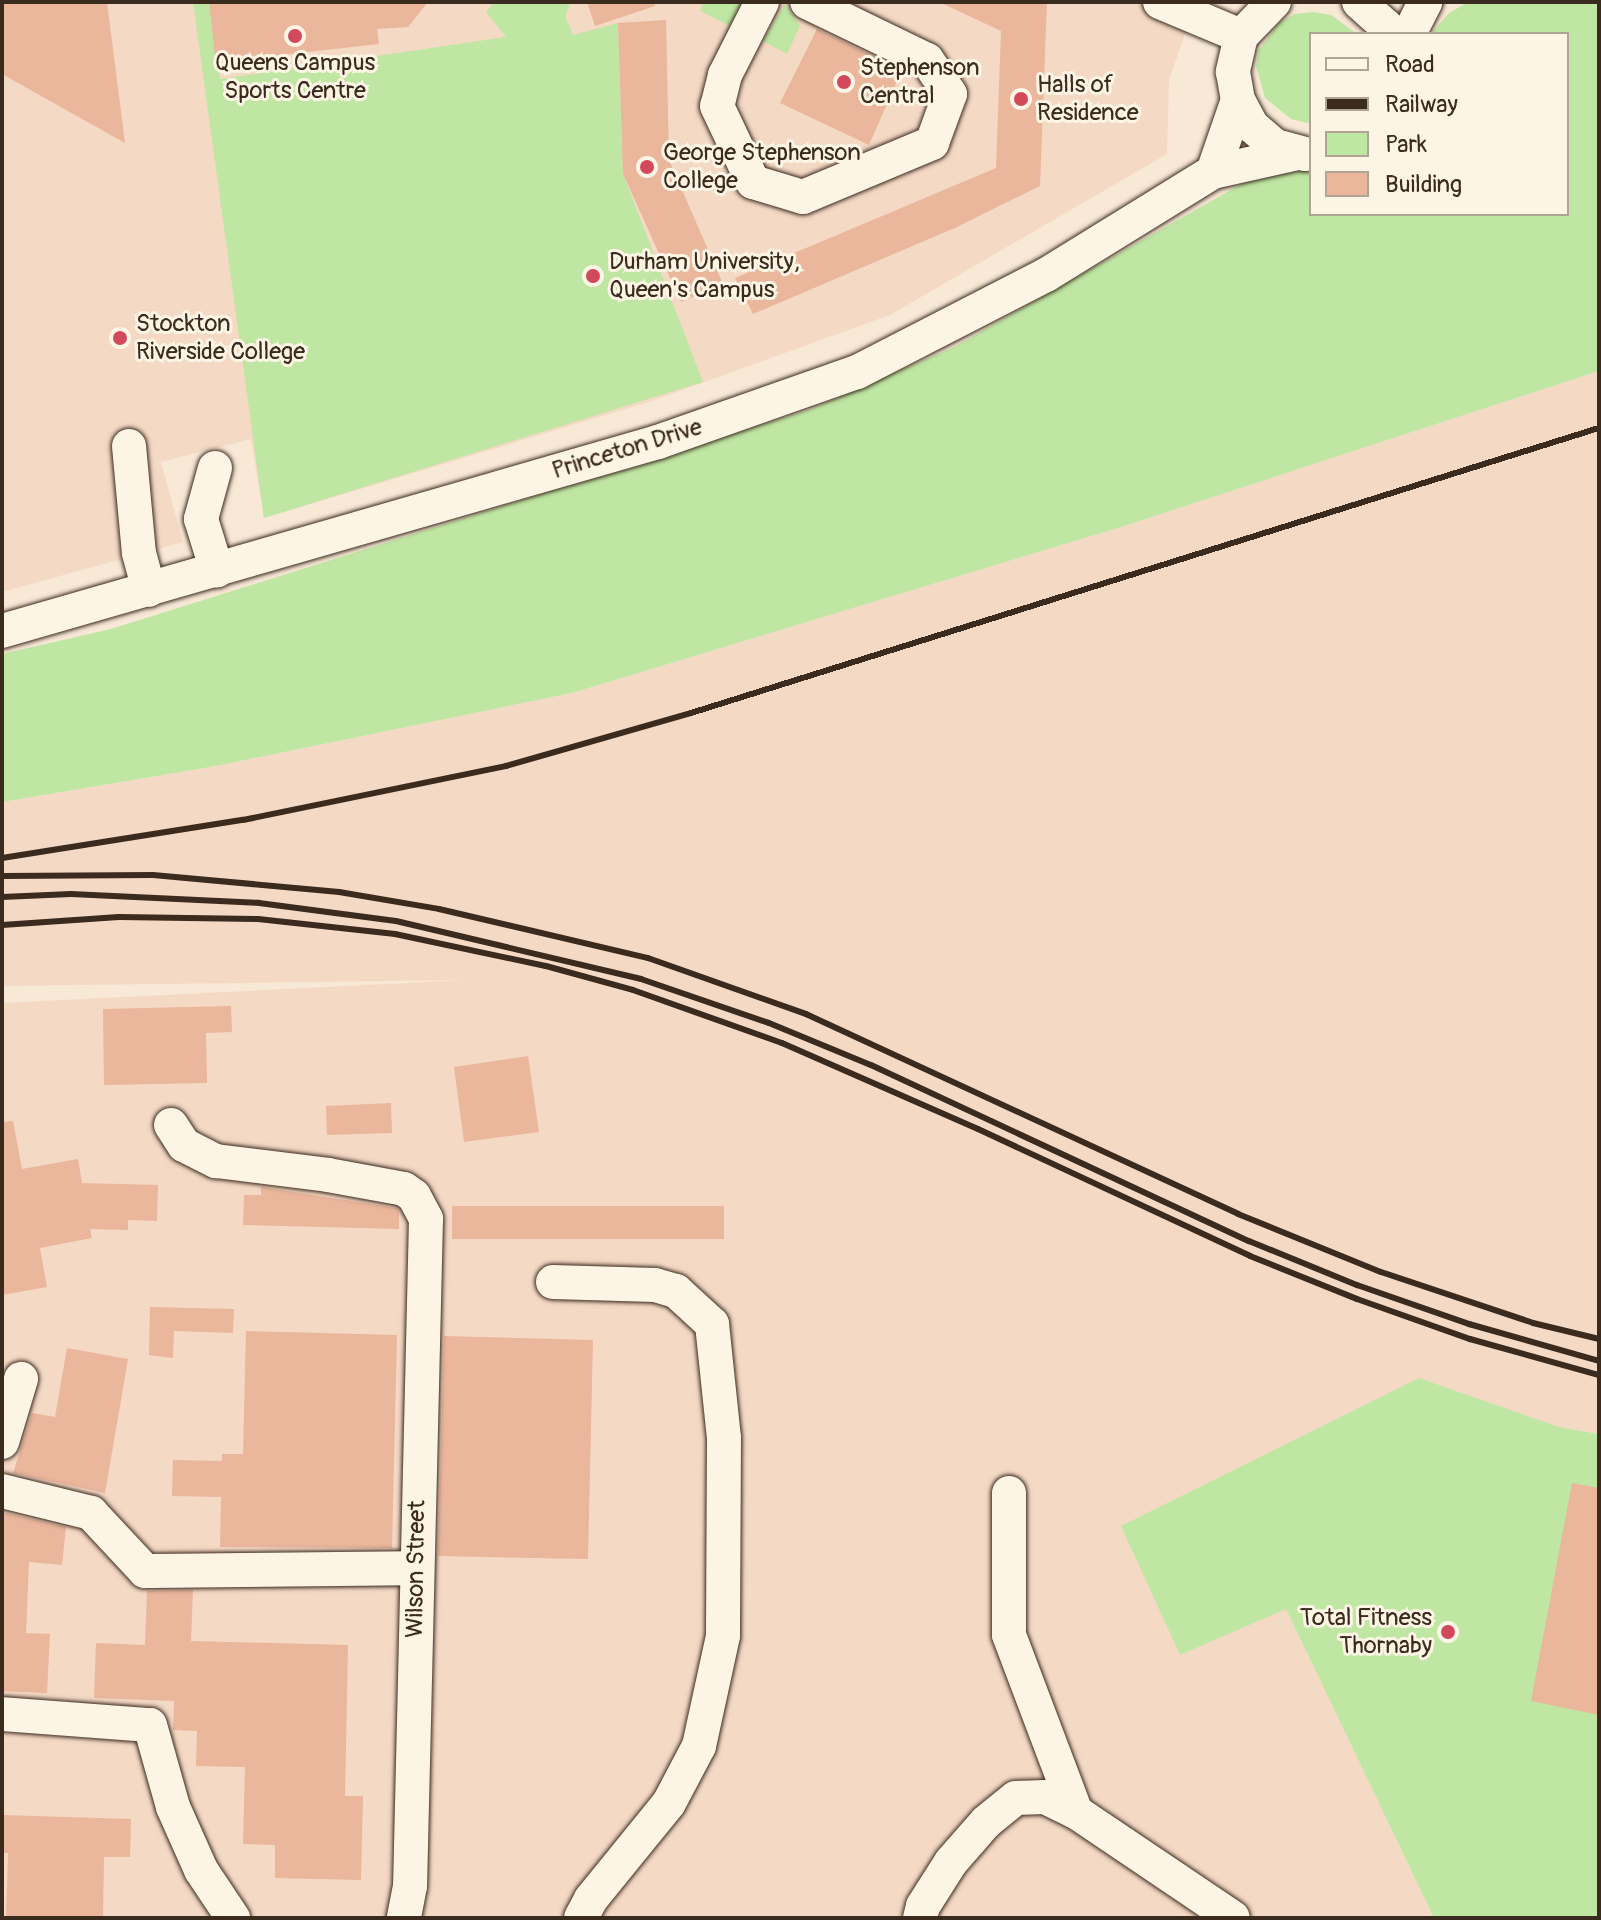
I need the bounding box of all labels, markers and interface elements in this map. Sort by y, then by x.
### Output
marker: Queens Campus Sports Centre [286,27,304,45]
legend [1309,32,1569,216]
place label: Queens Campus Sports Centre [215,49,375,105]
text: Road [1385,50,1435,79]
place label: Stephenson Central [860,54,979,110]
place label: Halls of Residence [1037,71,1139,127]
marker: Stephenson Central [835,73,853,91]
marker: Halls of Residence [1012,90,1030,108]
text: Railway [1385,90,1458,119]
text: Park [1385,130,1427,159]
place label: George Stephenson College [663,139,861,195]
marker: George Stephenson College [638,158,656,176]
text: Building [1385,170,1462,199]
place label: Durham University, Queen's Campus [609,248,800,304]
marker: Durham University, Queen's Campus [584,267,602,285]
place label: Stockton Riverside College [136,310,305,366]
marker: Stockton Riverside College [111,329,129,347]
street label: Princeton Drive [549,413,705,485]
street label: Wilson Street [400,1500,432,1638]
place label: Total Fitness Thornaby [1300,1604,1432,1660]
marker: Total Fitness Thornaby [1439,1623,1457,1641]

